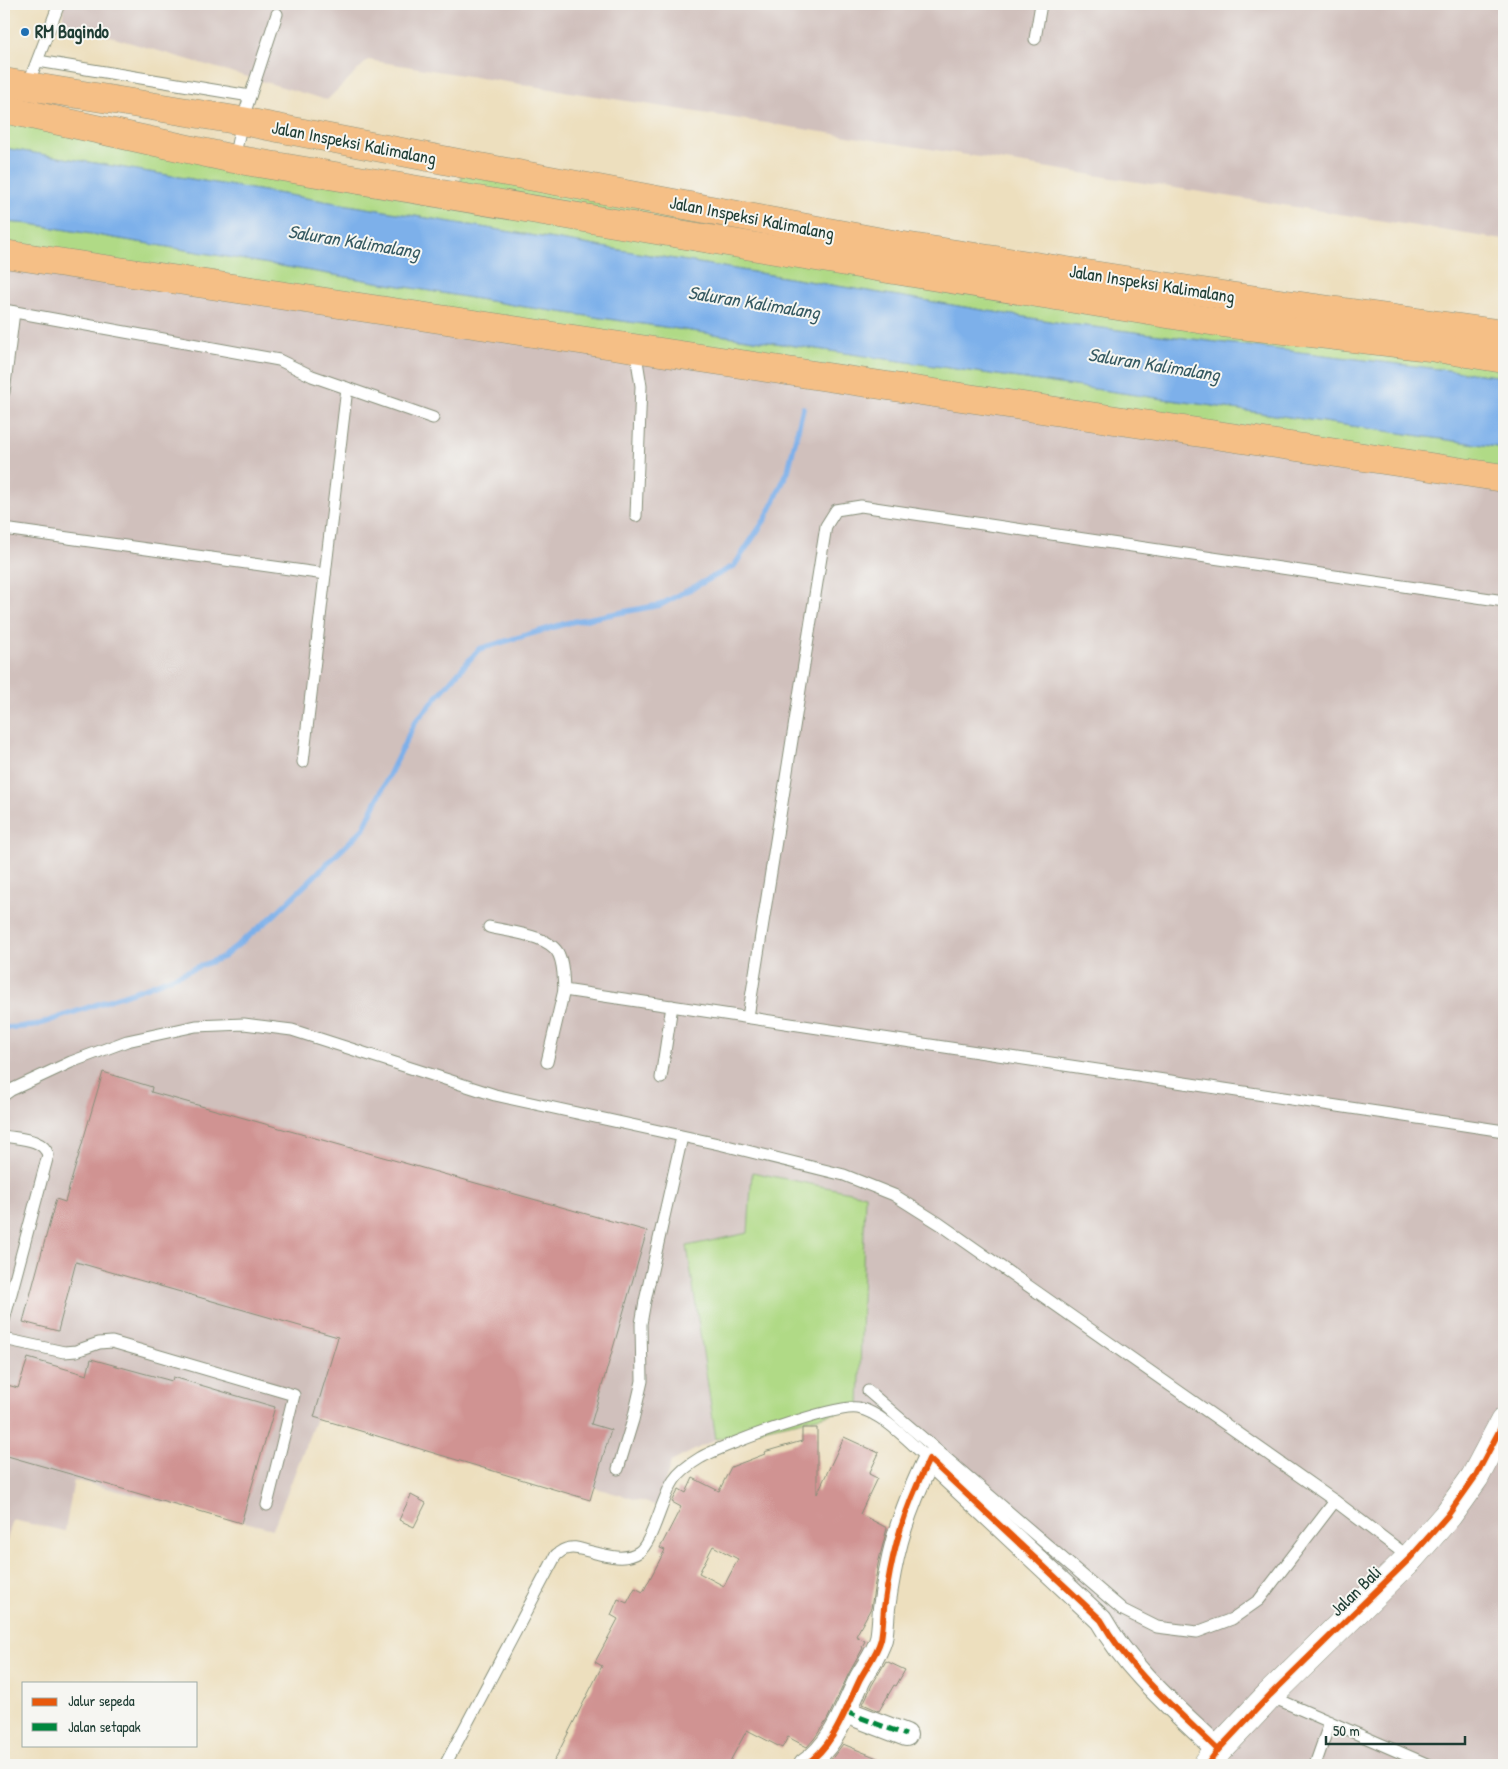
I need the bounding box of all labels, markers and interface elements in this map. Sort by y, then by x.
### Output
place label: RM Bagindo [35,19,109,45]
marker: RM Bagindo [19,26,31,38]
street label: Jalan Inspeksi Kalimalang [270,114,439,171]
street label: Jalan Inspeksi Kalimalang [668,189,837,246]
water label: Saluran Kalimalang [286,218,423,264]
street label: Jalan Inspeksi Kalimalang [1068,258,1237,309]
water label: Saluran Kalimalang [686,279,823,325]
water label: Saluran Kalimalang [1086,341,1223,387]
street label: Jalan Bali [1324,1560,1387,1621]
legend [22,1682,198,1746]
text: Jalur sepeda [68,1690,135,1711]
scale bar [1326,1714,1464,1746]
text: Jalan setapak [68,1716,141,1737]
text: 50 m [1333,1720,1360,1741]

